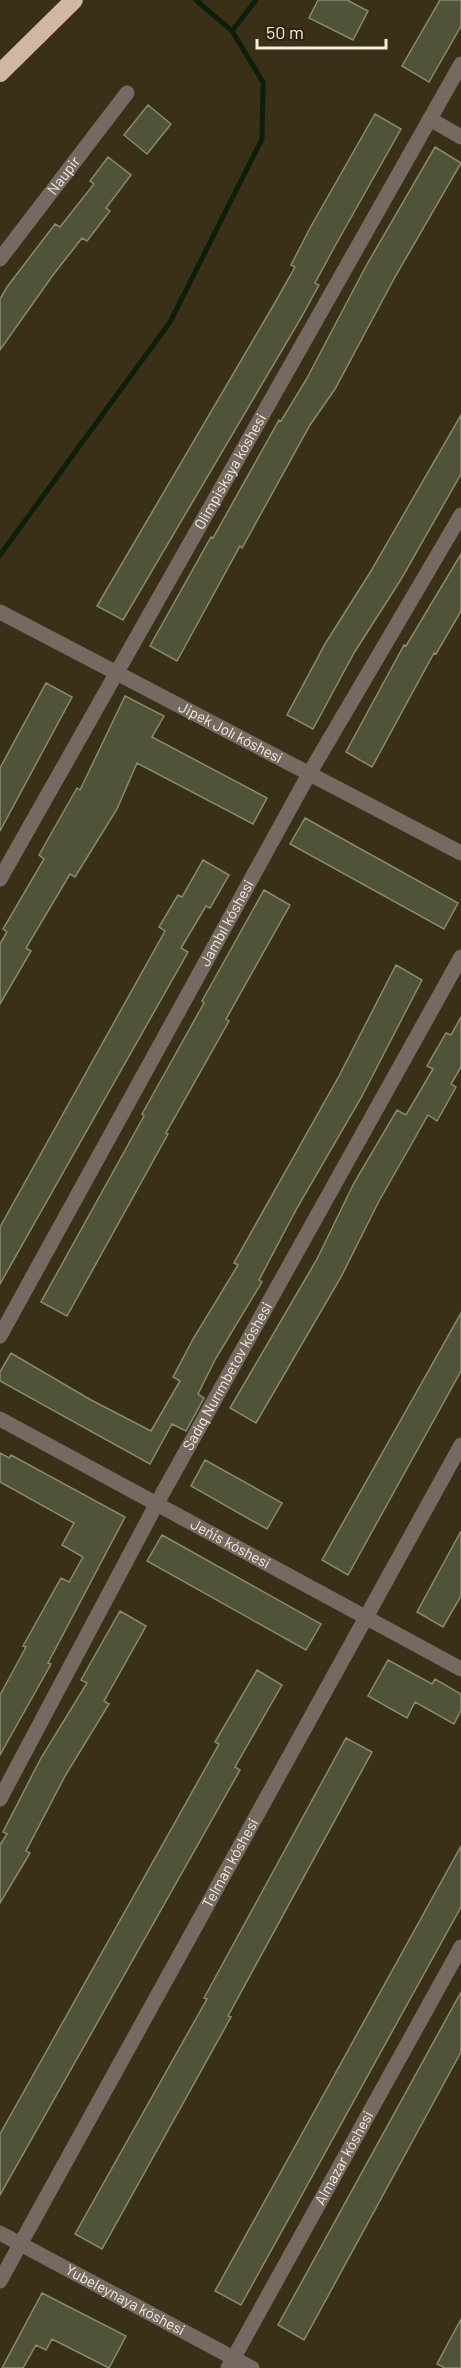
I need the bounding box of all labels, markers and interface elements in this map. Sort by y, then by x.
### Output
scale bar [257,12,386,50]
text: 50 m [266,21,304,43]
street label: Naupir [43,152,84,198]
street label: Olimpiskaya kóshesi [190,410,269,532]
street label: Jipek Jolı kóshesi [176,697,286,766]
street label: Jambıl kóshesi [195,876,257,969]
street label: Sadıq Nurımbetov kóshesi [178,1299,275,1453]
street label: Jeńis kóshesi [188,1514,274,1572]
street label: Telman kóshesi [198,1815,261,1911]
street label: Almazar kóshesi [310,2107,377,2208]
street label: Yubeleynaya kóshesi [63,2260,188,2338]

